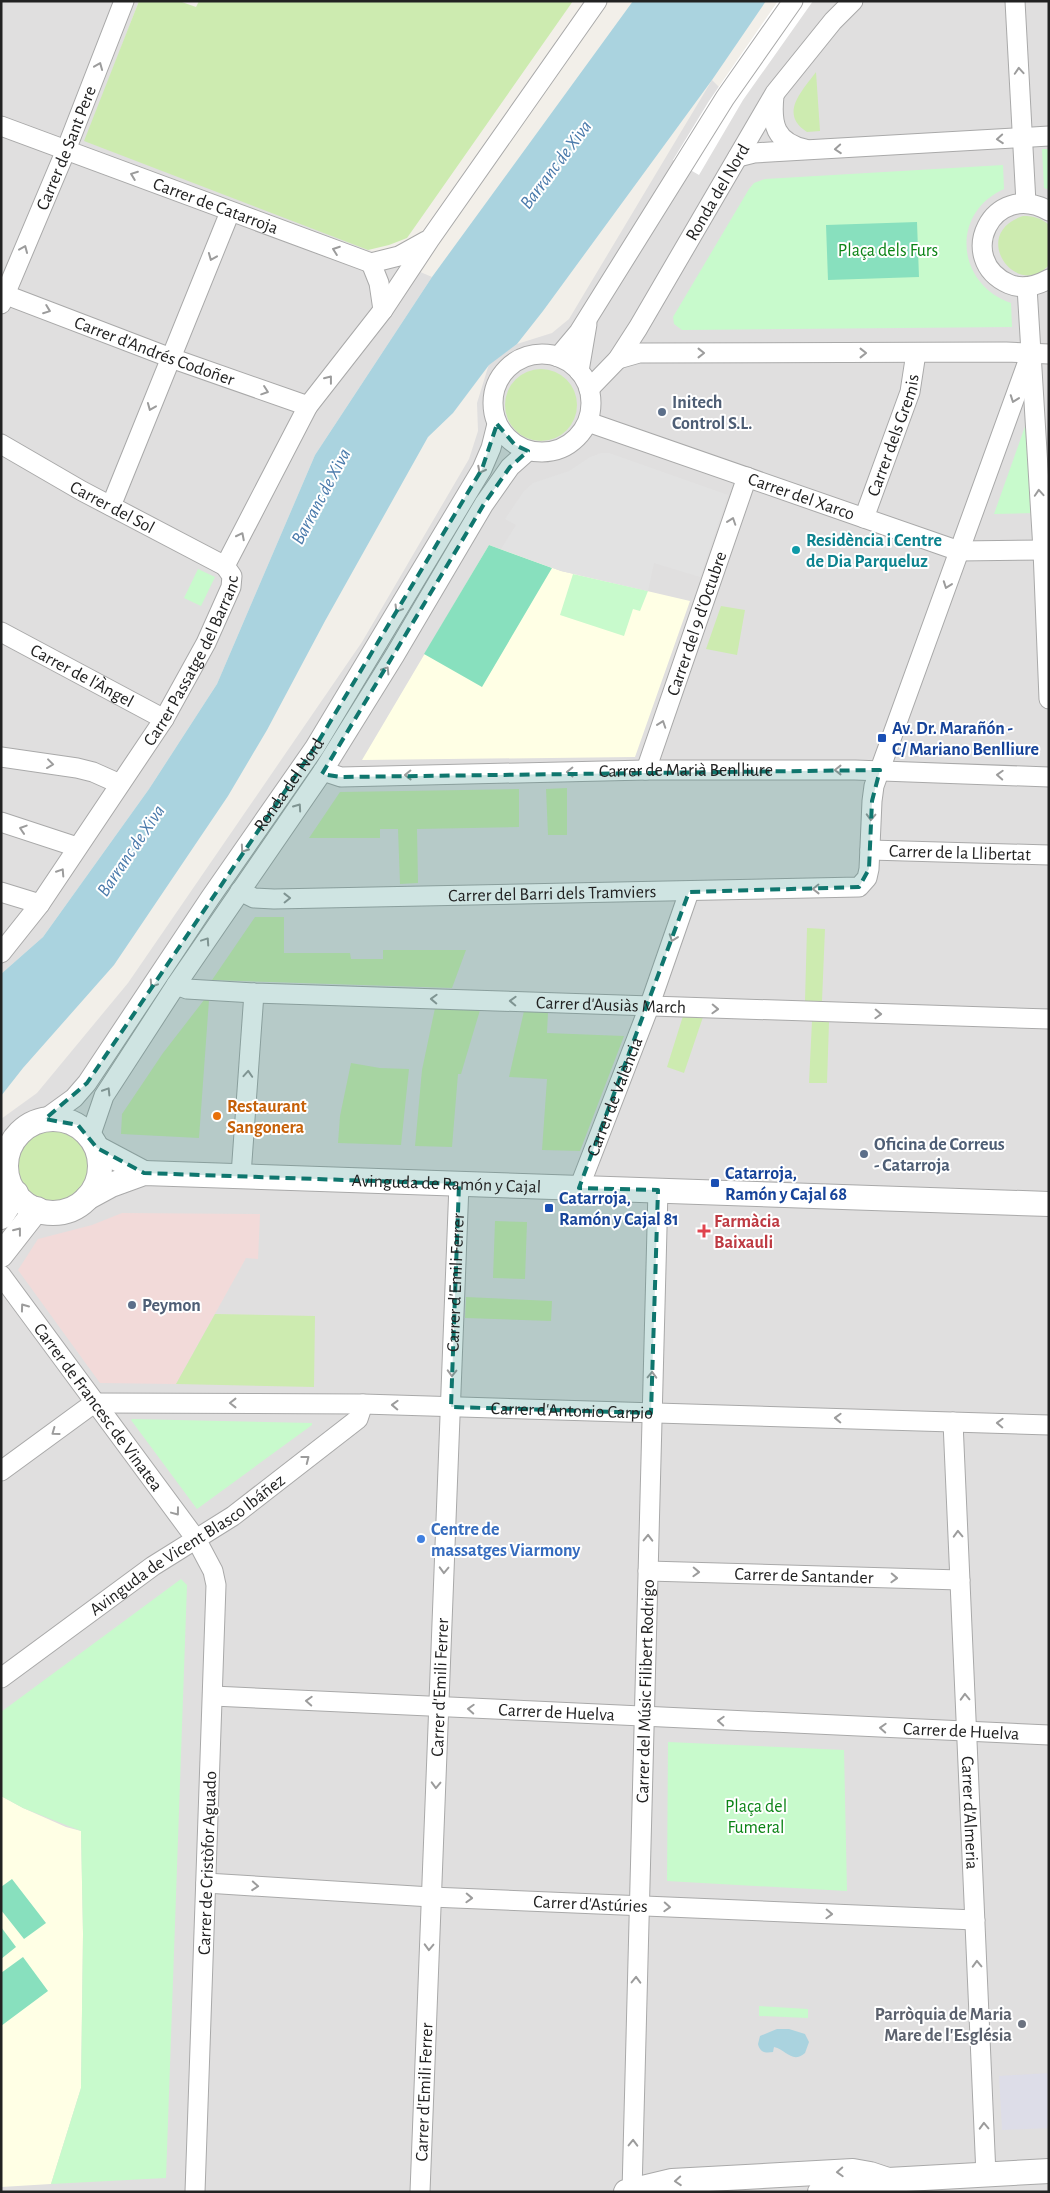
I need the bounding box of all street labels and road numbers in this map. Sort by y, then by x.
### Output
street label: Carrer de Sant Pere [34,84,100,213]
street label: Ronda del Nord [683,141,753,244]
street label: Carrer de Catarroja [150,175,280,238]
street label: Carrer d'Andrés Codoñer [71,314,237,390]
street label: Carrer dels Gremis [865,373,923,499]
street label: Carrer del Xarco [745,470,857,524]
street label: Carrer del Sol [67,478,157,537]
street label: Carrer del 9 d'Octubre [664,549,731,698]
street label: Carrer Passatge del Barranc [141,575,242,750]
street label: Carrer de l'Àngel [27,641,136,711]
street label: Ronda del Nord [251,735,328,835]
street label: Carrer de Marià Benlliure [599,762,773,781]
street label: Carrer de la Llibertat [889,843,1032,865]
street label: Carrer del Barri dels Tramviers [448,883,657,905]
street label: Carrer d'Ausiàs March [536,994,686,1017]
street label: Carrer de València [584,1035,646,1159]
street label: Avinguda de Ramón y Cajal [351,1172,541,1197]
street label: Carrer d'Emili Ferrer [445,1213,468,1352]
street label: Carrer de Francesc de Vinatea [30,1320,165,1495]
street label: Carrer d'Antonio Carpio [490,1400,653,1423]
street label: Avinguda de Vicent Blasco Ibáñez [87,1471,289,1619]
street label: Carrer de Santander [734,1565,874,1588]
street label: Carrer del Músic Filibert Rodrigo [634,1579,658,1803]
street label: Carrer d'Emili Ferrer [429,1617,452,1757]
street label: Carrer de Huelva [498,1701,615,1725]
street label: Carrer de Huelva [902,1720,1020,1744]
street label: Carrer d'Almeria [958,1756,981,1870]
street label: Carrer de Cristòfor Aguado [196,1771,220,1955]
street label: Carrer d'Astúries [533,1893,648,1916]
street label: Carrer d'Emili Ferrer [413,2022,437,2162]

